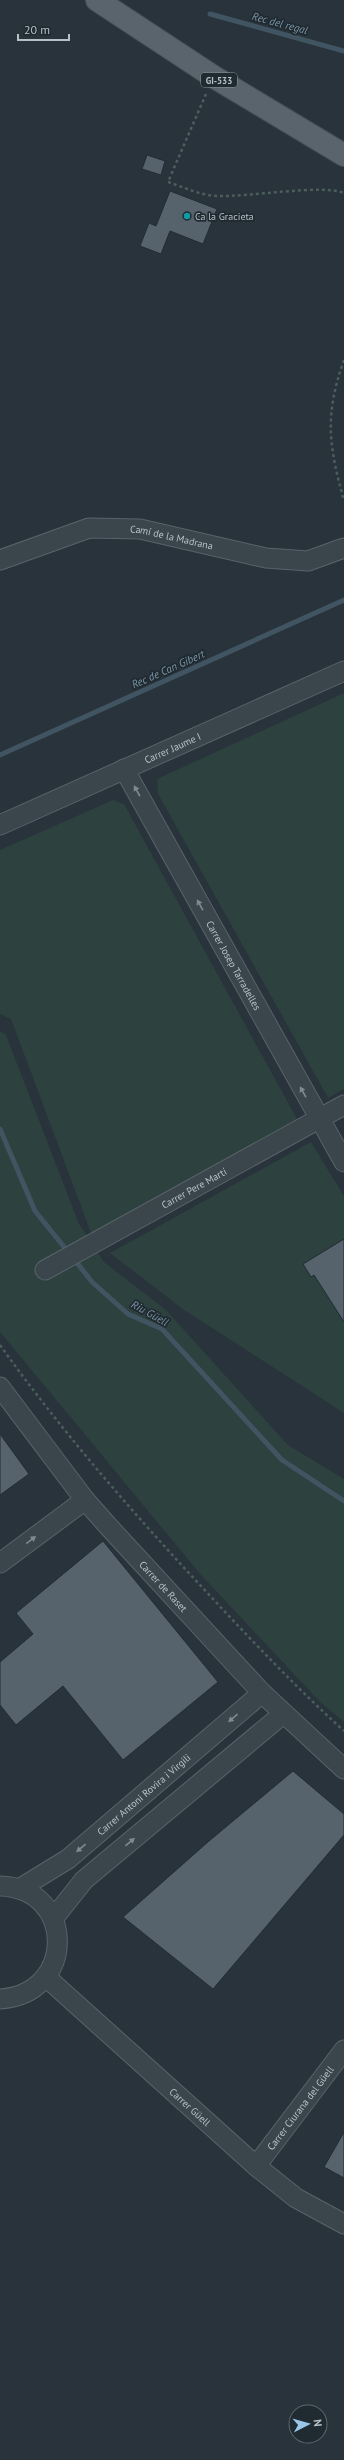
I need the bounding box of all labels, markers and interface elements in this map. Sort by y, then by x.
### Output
water label: Rec del regal [251,9,309,37]
scale bar [18,16,69,42]
text: 20 m [24,22,50,37]
road number: GI-533 [201,73,237,87]
place label: Ca la Gracieta [195,210,254,223]
marker: Ca la Gracieta [182,211,192,221]
street label: Camí de la Madrana [130,522,214,552]
water label: Rec de Can Gibert [129,646,207,691]
street label: Carrer Jaume I [142,729,203,766]
one-way arrow [133,785,140,797]
one-way arrow [196,899,203,911]
street label: Carrer Josep Tarradelles [204,918,264,1012]
one-way arrow [300,1086,307,1098]
street label: Carrer Pere Martí [159,1164,229,1211]
water label: Riu Güell [129,1297,171,1329]
one-way arrow [26,1535,37,1544]
street label: Carrer de Raset [137,1558,191,1615]
one-way arrow [228,1714,238,1723]
street label: Carrer Antoni Rovira i Virgili [94,1751,193,1838]
one-way arrow [124,1838,135,1847]
one-way arrow [75,1844,86,1853]
street label: Carrer Ciurana del Güell [264,2063,336,2153]
street label: Carrer Güell [167,2085,214,2129]
north arrow [288,2404,328,2444]
text: N [311,2419,325,2427]

